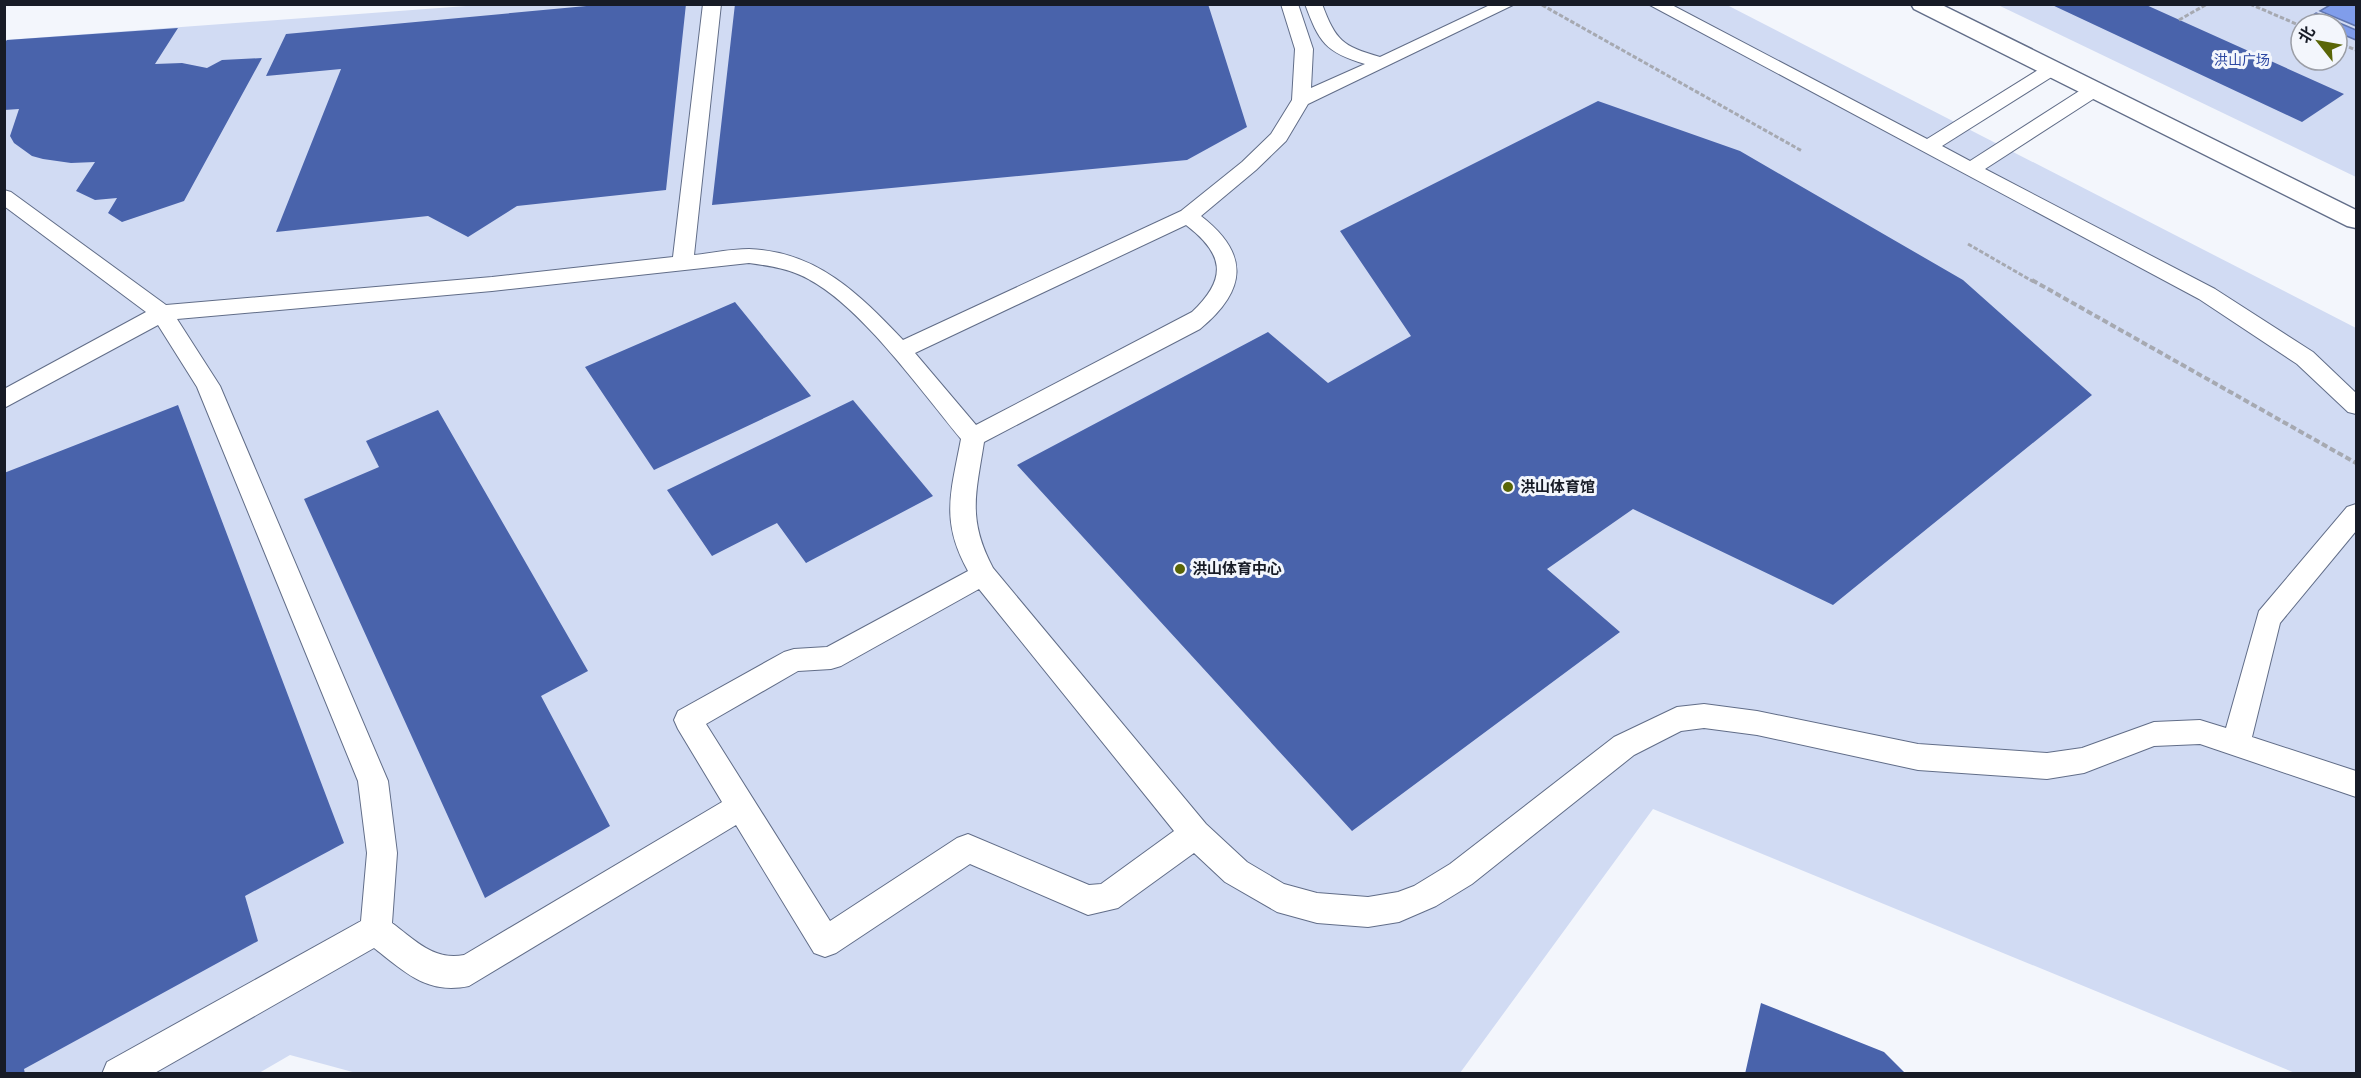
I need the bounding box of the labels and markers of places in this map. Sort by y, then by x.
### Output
place label: 洪山体育馆 [1520,478,1595,498]
marker: 洪山体育馆 [1501,480,1515,494]
place label: 洪山体育中心 [1192,560,1282,580]
marker: 洪山体育中心 [1173,562,1187,576]

